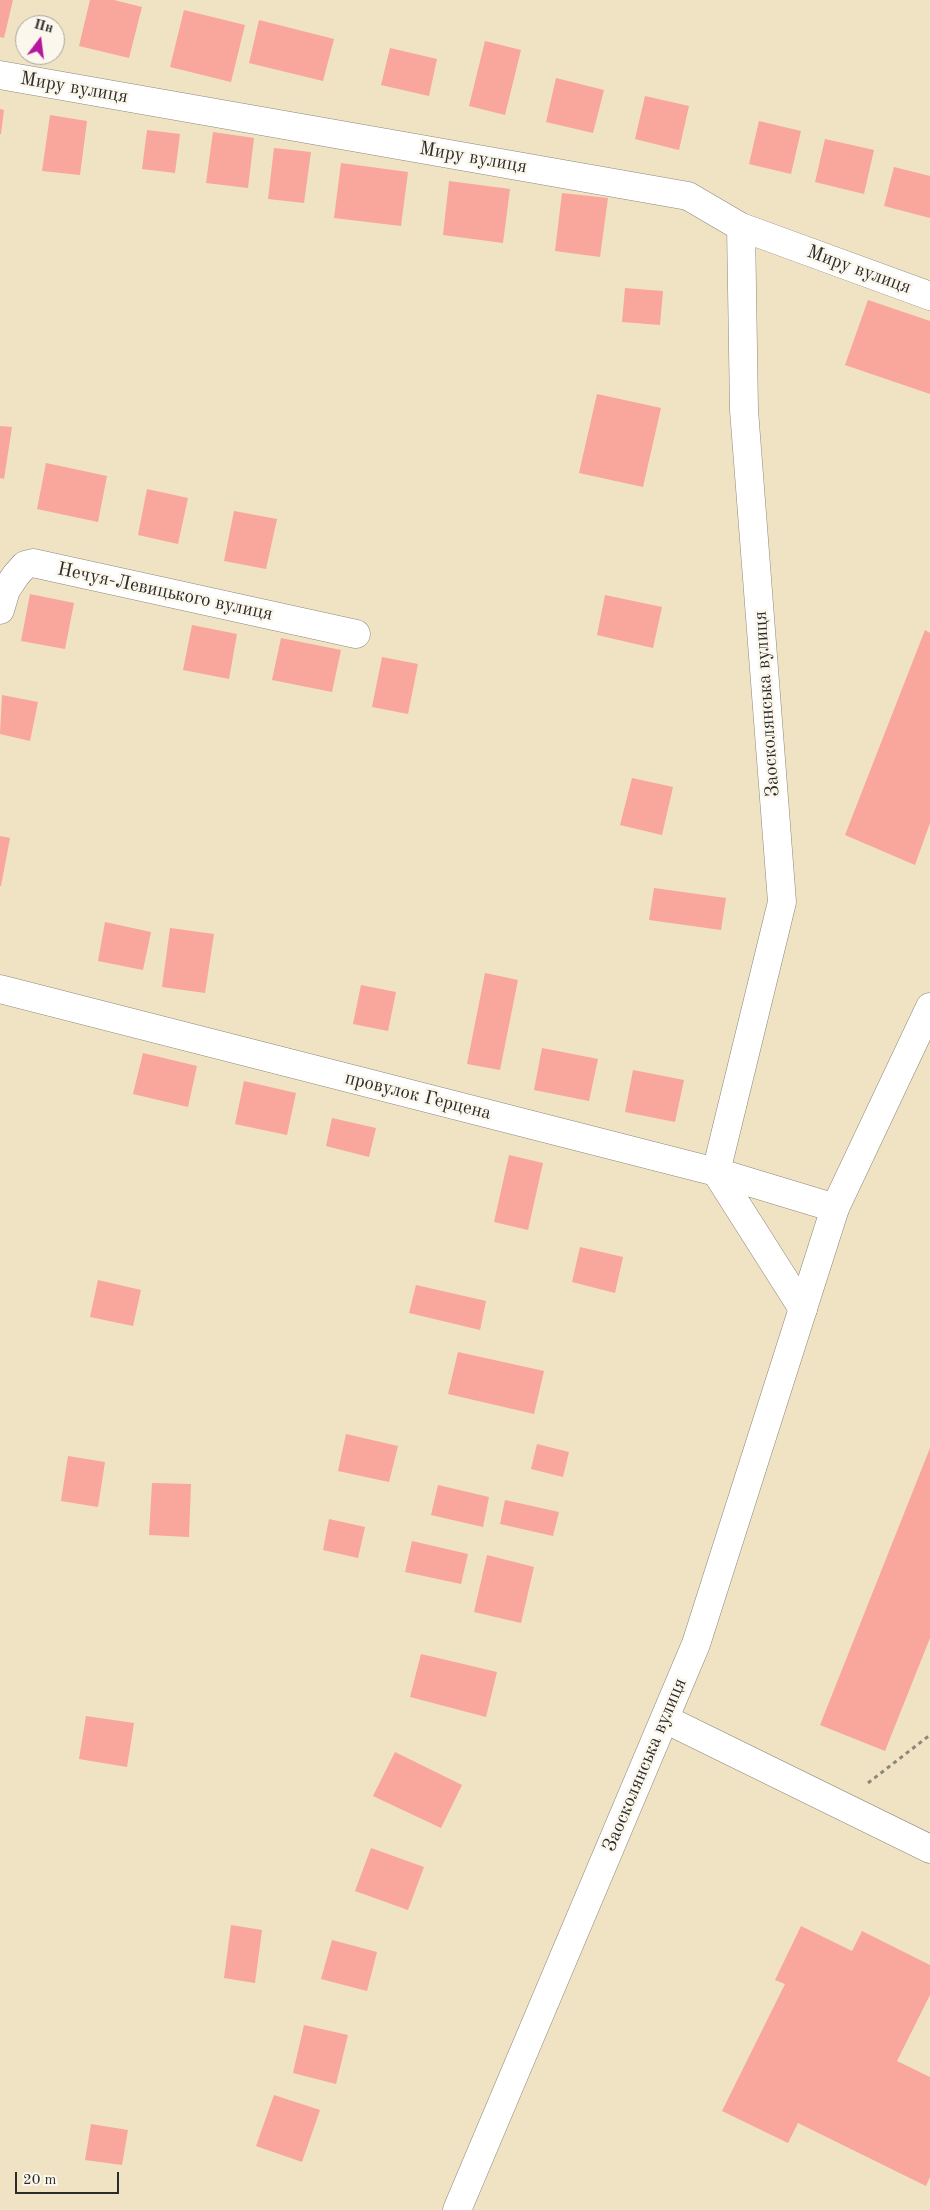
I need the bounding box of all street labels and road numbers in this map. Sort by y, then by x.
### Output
street label: Миру вулиця [18,67,130,109]
street label: Миру вулиця [417,137,529,179]
street label: Миру вулиця [804,241,914,299]
street label: Нечуя-Левицького вулиця [55,558,275,626]
street label: Заосколянська вулиця [749,610,785,798]
street label: провулок Герцена [342,1067,494,1125]
street label: Заосколянська вулиця [598,1675,692,1855]

